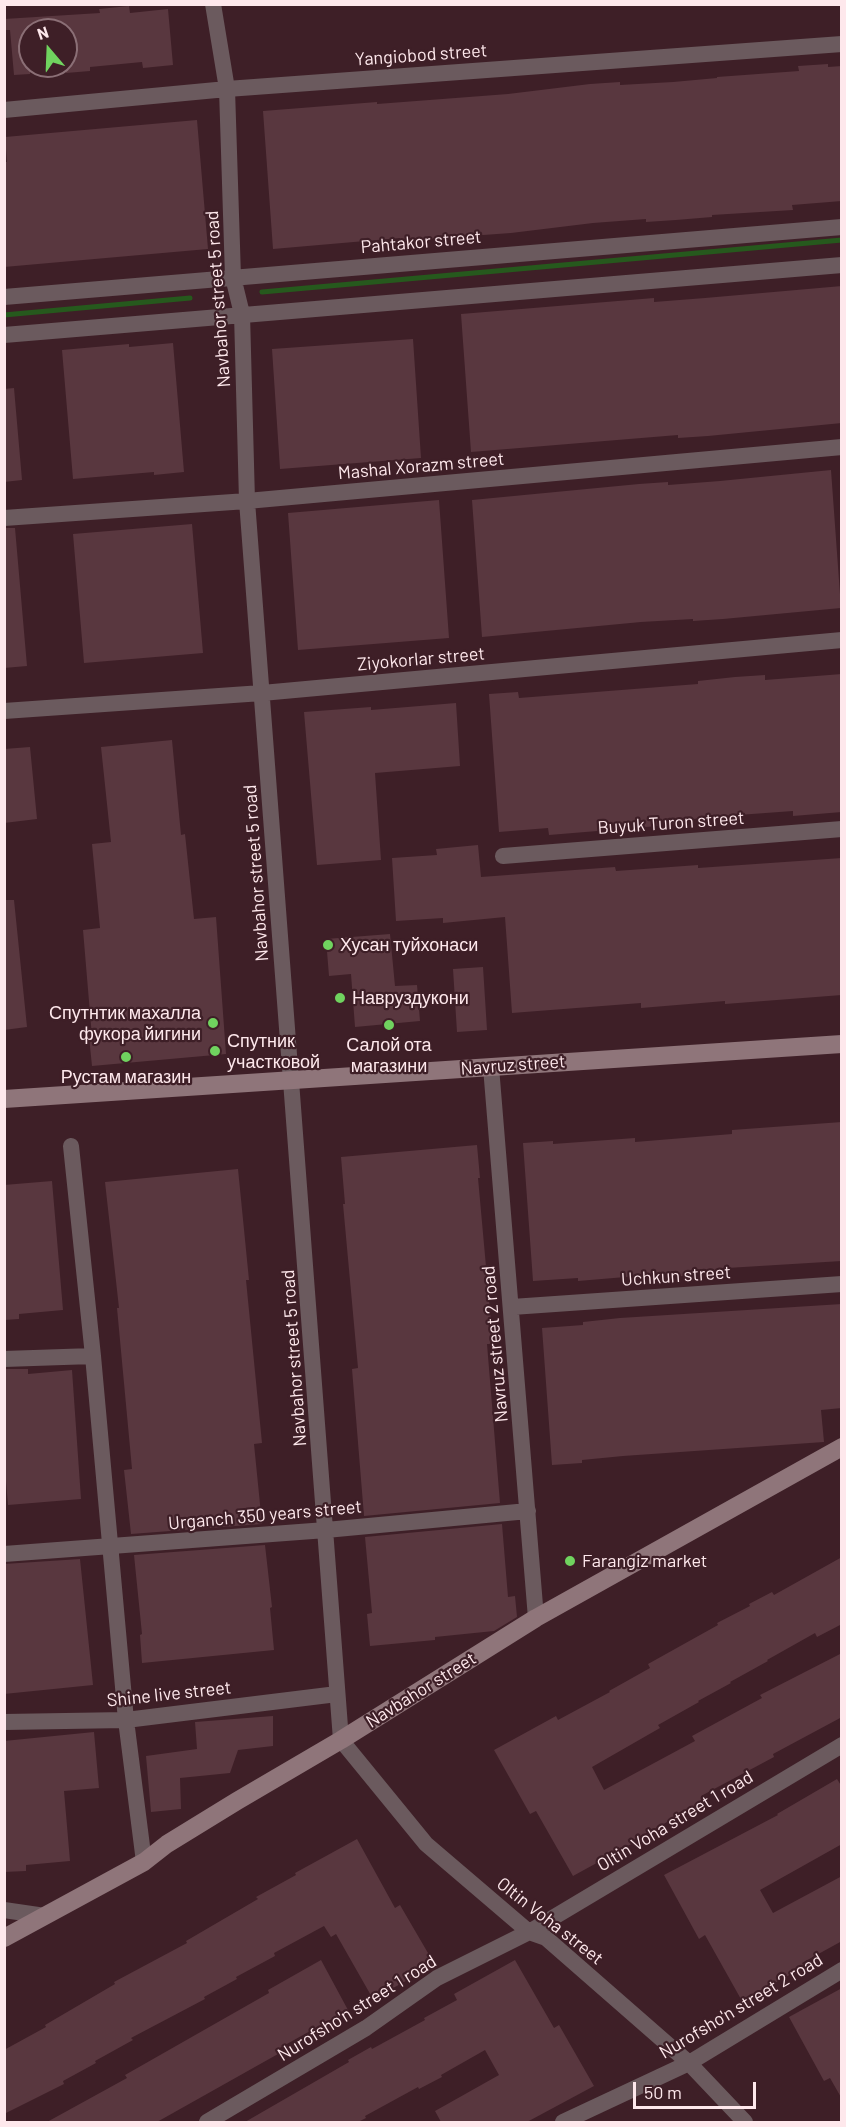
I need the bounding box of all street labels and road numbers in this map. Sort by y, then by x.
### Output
street label: Yangiobod street [354,40,488,70]
street label: Navbahor street 5 road [201,210,235,388]
street label: Pahtakor street [360,226,482,258]
street label: Mashal Xorazm street [337,448,505,484]
street label: Ziyokorlar street [356,643,486,675]
street label: Navbahor street 5 road [239,784,273,962]
street label: Buyuk Turon street [597,807,745,839]
street label: Navruz street [460,1051,566,1079]
street label: Uchkun street [620,1261,732,1291]
street label: Navruz street 2 road [477,1265,513,1423]
street label: Navbahor street 5 road [277,1269,311,1447]
street label: Urganch 350 years street [167,1496,363,1534]
street label: Navbahor street [362,1648,480,1732]
street label: Shine live street [106,1677,232,1711]
street label: Oltin Voha street 1 road [593,1766,757,1876]
street label: Oltin Voha street [492,1873,608,1969]
street label: Nurofsho'n street 2 road [655,1949,827,2063]
street label: Nurofsho'n street 1 road [274,1950,440,2066]

